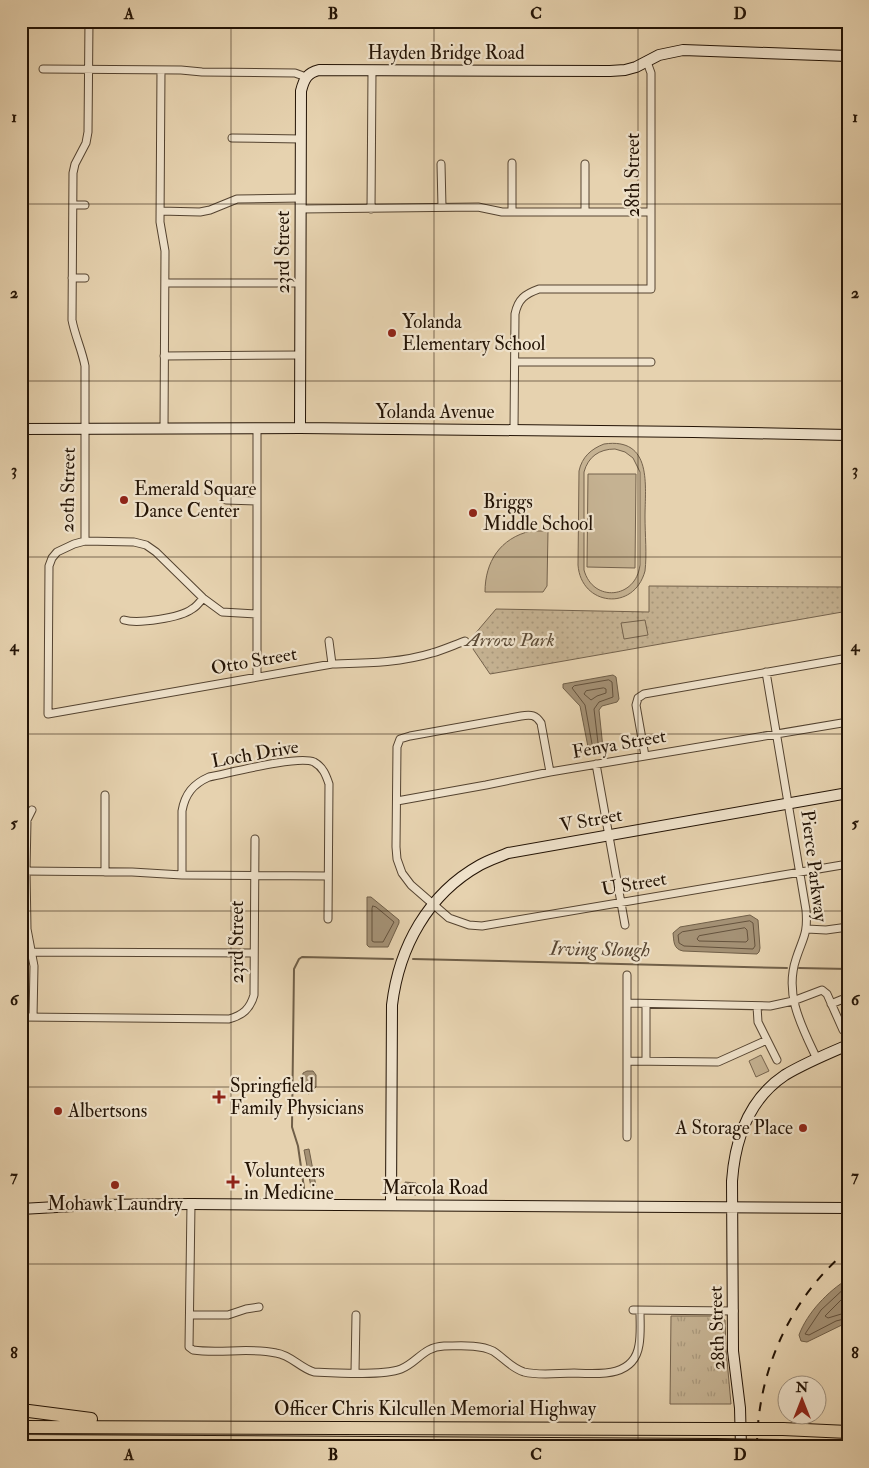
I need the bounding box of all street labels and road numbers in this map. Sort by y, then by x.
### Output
street label: Hayden Bridge Road [367,41,525,65]
street label: 28th Street [621,133,645,217]
street label: 23rd Street [271,210,295,294]
street label: Yolanda Avenue [376,400,494,424]
street label: 20th Street [55,447,81,533]
street label: Otto Street [209,642,299,680]
street label: Fenya Street [570,724,668,764]
street label: Loch Drive [210,735,301,773]
street label: V Street [558,803,624,837]
street label: Pierce Parkway [795,809,833,924]
street label: U Street [600,866,668,902]
street label: 23rd Street [225,900,249,984]
street label: Marcola Road [382,1176,489,1200]
street label: 28th Street [704,1285,730,1371]
street label: Officer Chris Kilcullen Memorial Highway [274,1397,597,1421]

